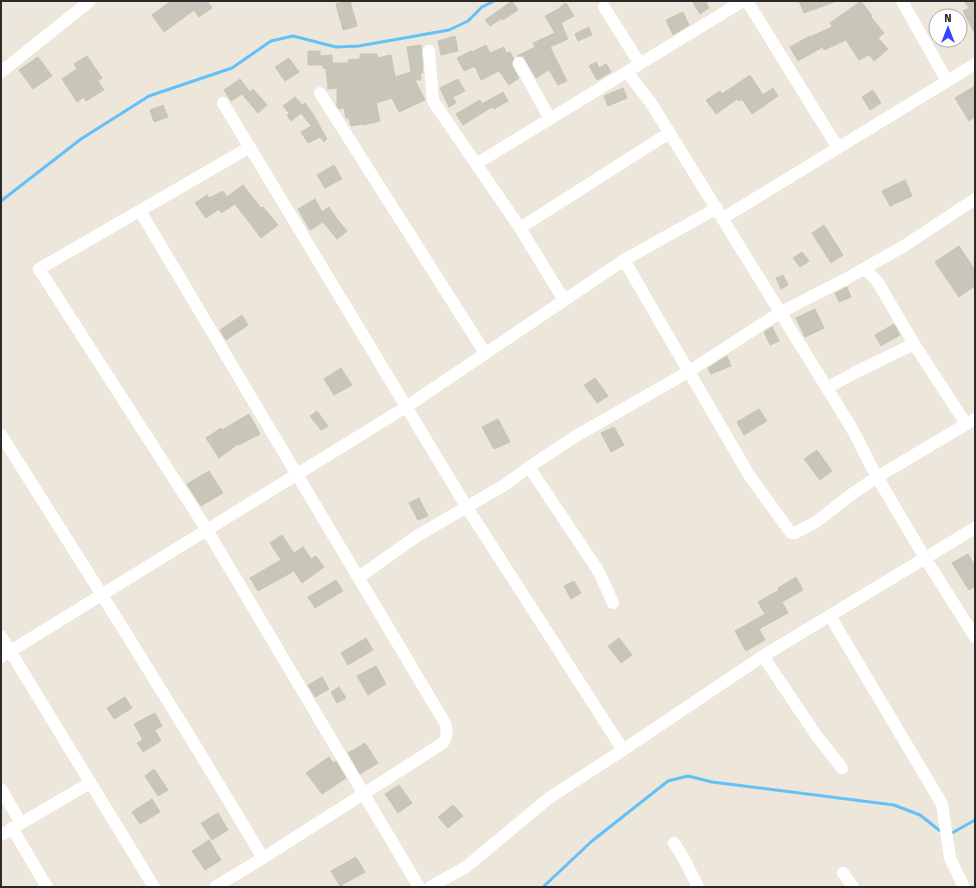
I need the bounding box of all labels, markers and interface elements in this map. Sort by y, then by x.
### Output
north arrow [928,8,968,48]
text: N [944,12,952,25]

